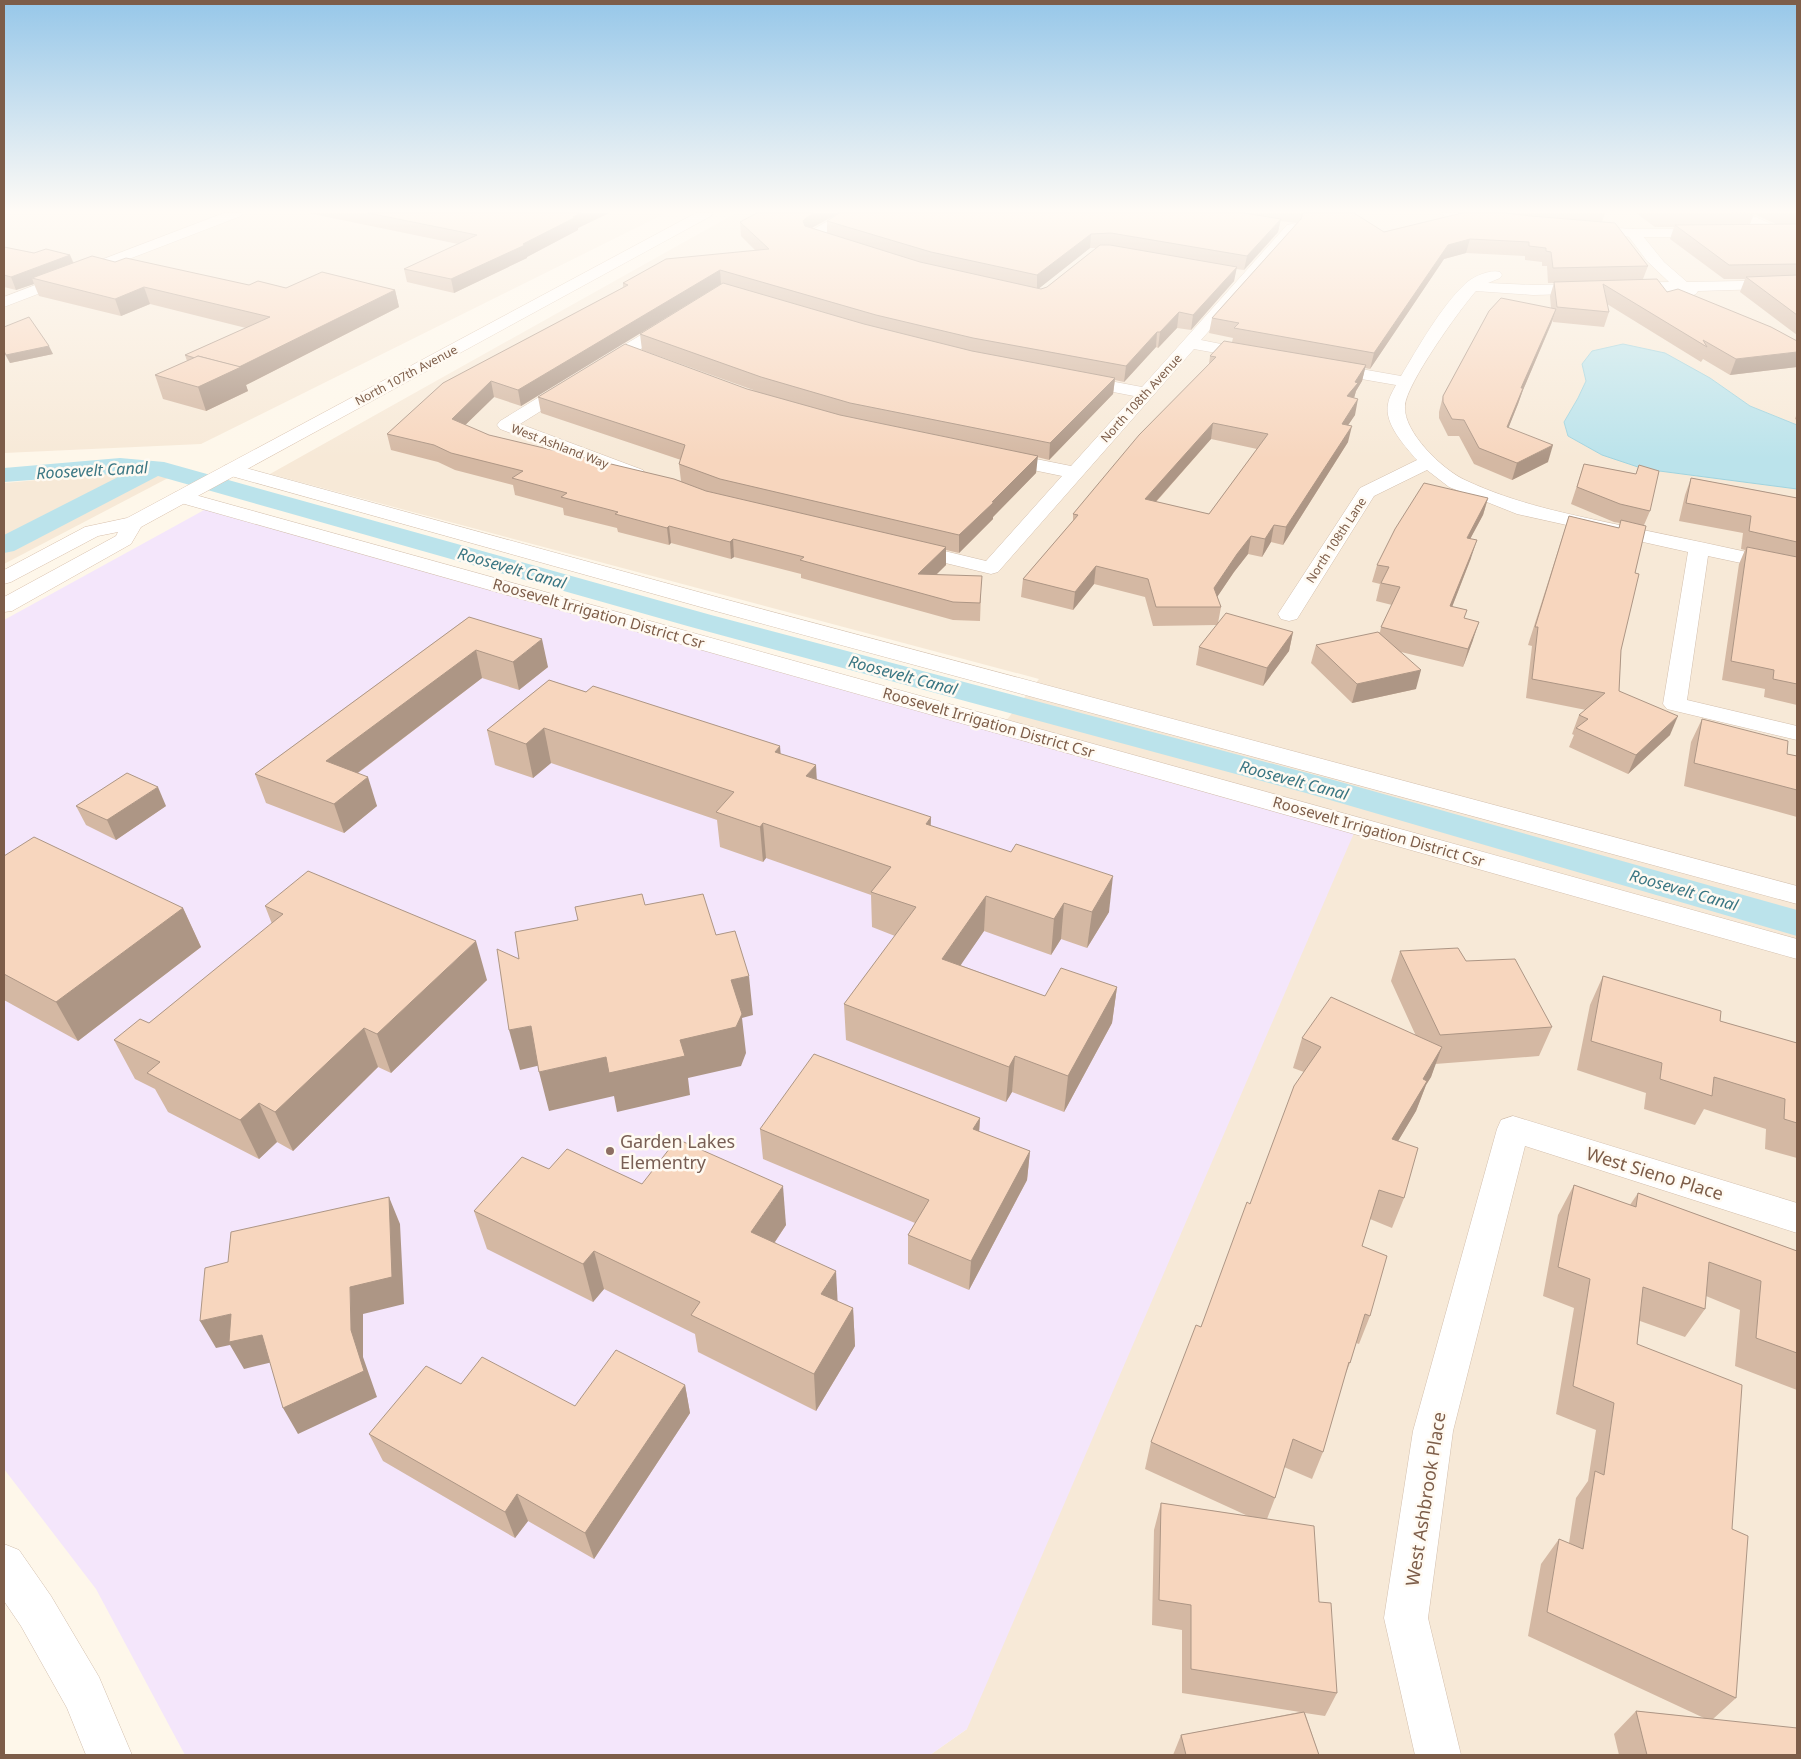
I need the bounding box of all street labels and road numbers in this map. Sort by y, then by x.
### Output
street label: North 107th Avenue [352,341,460,409]
street label: North 108th Avenue [1097,350,1186,446]
street label: West Ashland Way [509,420,612,473]
street label: North 108th Lane [1302,494,1370,586]
street label: Roosevelt Irrigation District Csr [491,573,707,653]
street label: Roosevelt Irrigation District Csr [881,682,1097,762]
street label: Roosevelt Irrigation District Csr [1271,791,1487,871]
street label: West Sieno Place [1584,1141,1726,1205]
street label: West Ashbrook Place [1399,1410,1451,1588]

